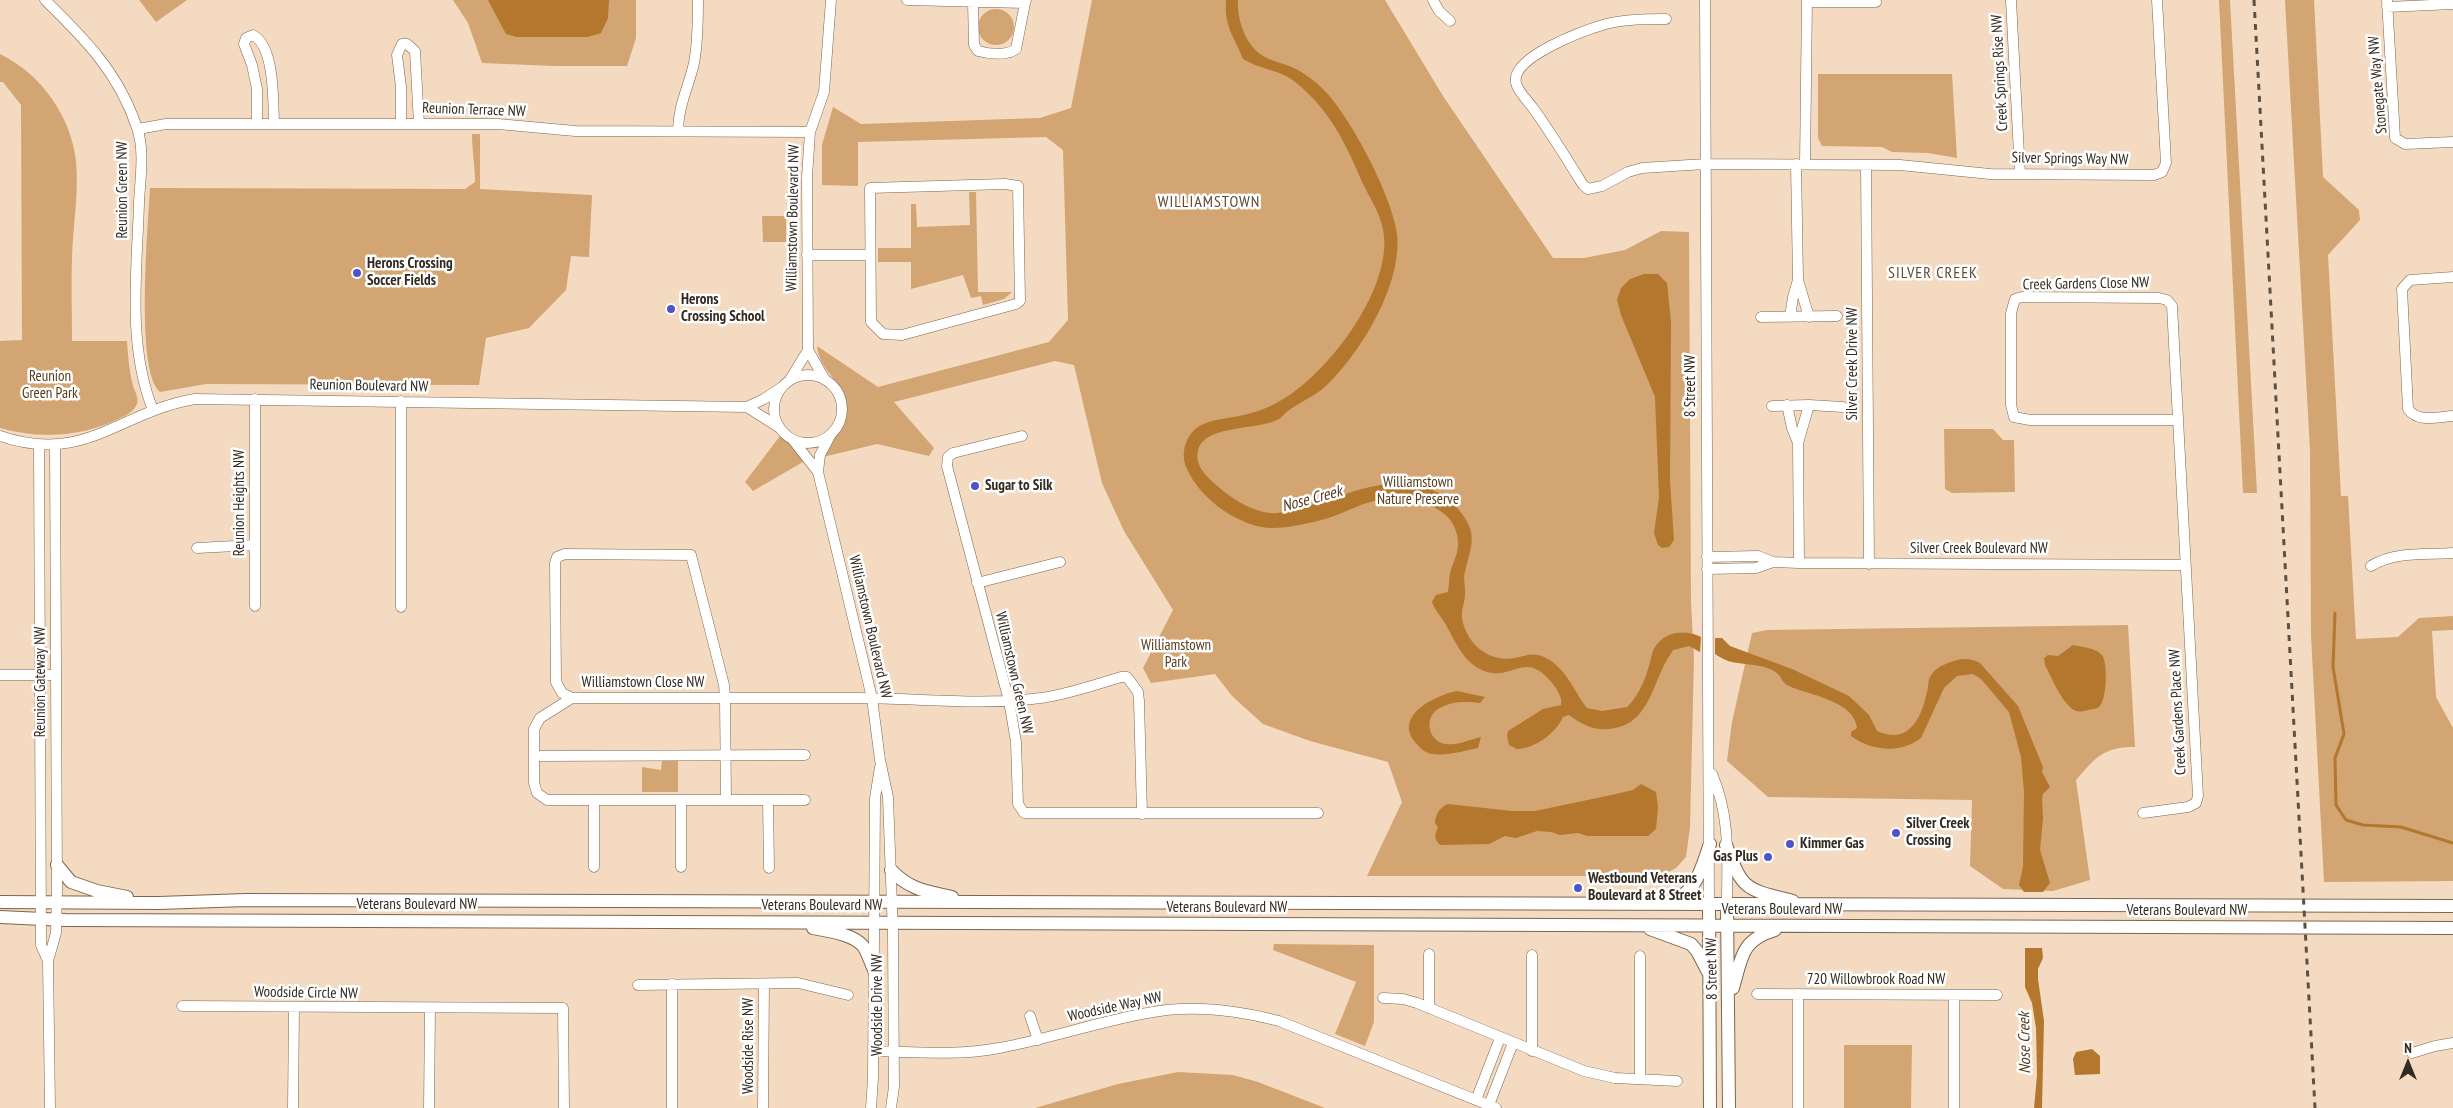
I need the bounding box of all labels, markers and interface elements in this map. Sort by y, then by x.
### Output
street label: Creek Springs Rise NW [1988,14,2012,132]
street label: Stonegate Way NW [2365,35,2391,135]
street label: Reunion Terrace NW [422,99,526,121]
street label: Reunion Green NW [114,141,132,239]
street label: Williamstown Boulevard NW [783,145,803,291]
street label: Silver Springs Way NW [2012,149,2128,169]
district label: WILLIAMSTOWN [1156,192,1262,212]
place label: Herons Crossing Soccer Fields [367,255,453,290]
district label: SILVER CREEK [1887,263,1979,283]
marker: Herons Crossing Soccer Fields [351,267,363,279]
street label: Creek Gardens Close NW [2023,274,2149,294]
place label: Herons Crossing School [681,291,765,326]
marker: Herons Crossing School [665,303,677,315]
street label: Silver Creek Drive NW [1844,307,1862,421]
street label: 8 Street NW [1682,355,1700,417]
park label: Reunion Green Park [22,368,78,403]
street label: Reunion Boulevard NW [310,376,428,396]
street label: Reunion Heights NW [231,450,249,556]
park label: Williamstown Nature Preserve [1377,474,1459,509]
place label: Sugar to Silk [985,477,1052,495]
marker: Sugar to Silk [969,480,981,492]
water label: Nose Creek [1280,482,1344,516]
street label: Silver Creek Boulevard NW [1910,540,2048,558]
street label: Williamstown Boulevard NW [845,554,895,700]
street label: Williamstown Green NW [991,610,1037,736]
street label: Reunion Gateway NW [32,627,50,737]
park label: Williamstown Park [1141,637,1211,672]
street label: Creek Gardens Place NW [2166,649,2190,775]
street label: Williamstown Close NW [582,674,704,692]
place label: Silver Creek Crossing [1906,815,1970,850]
marker: Silver Creek Crossing [1890,827,1902,839]
place label: Kimmer Gas [1800,835,1864,853]
marker: Kimmer Gas [1784,838,1796,850]
place label: Gas Plus [1713,848,1758,866]
marker: Gas Plus [1762,851,1774,863]
place label: Westbound Veterans Boulevard at 8 Street [1588,870,1701,905]
marker: Westbound Veterans Boulevard at 8 Street [1572,882,1584,894]
street label: Veterans Boulevard NW [357,896,477,914]
street label: Veterans Boulevard NW [762,897,882,915]
street label: Veterans Boulevard NW [1167,899,1287,917]
street label: Veterans Boulevard NW [1722,901,1842,919]
street label: Veterans Boulevard NW [2127,902,2247,920]
street label: 8 Street NW [1702,938,1722,1000]
street label: Woodside Drive NW [869,954,887,1056]
street label: 720 Willowbrook Road NW [1807,971,1945,989]
street label: Woodside Circle NW [254,983,358,1003]
street label: Woodside Way NW [1066,988,1164,1026]
street label: Woodside Rise NW [740,998,758,1094]
water label: Nose Creek [2015,1012,2035,1074]
north arrow [2383,1038,2433,1088]
text: N [2404,1039,2412,1057]

